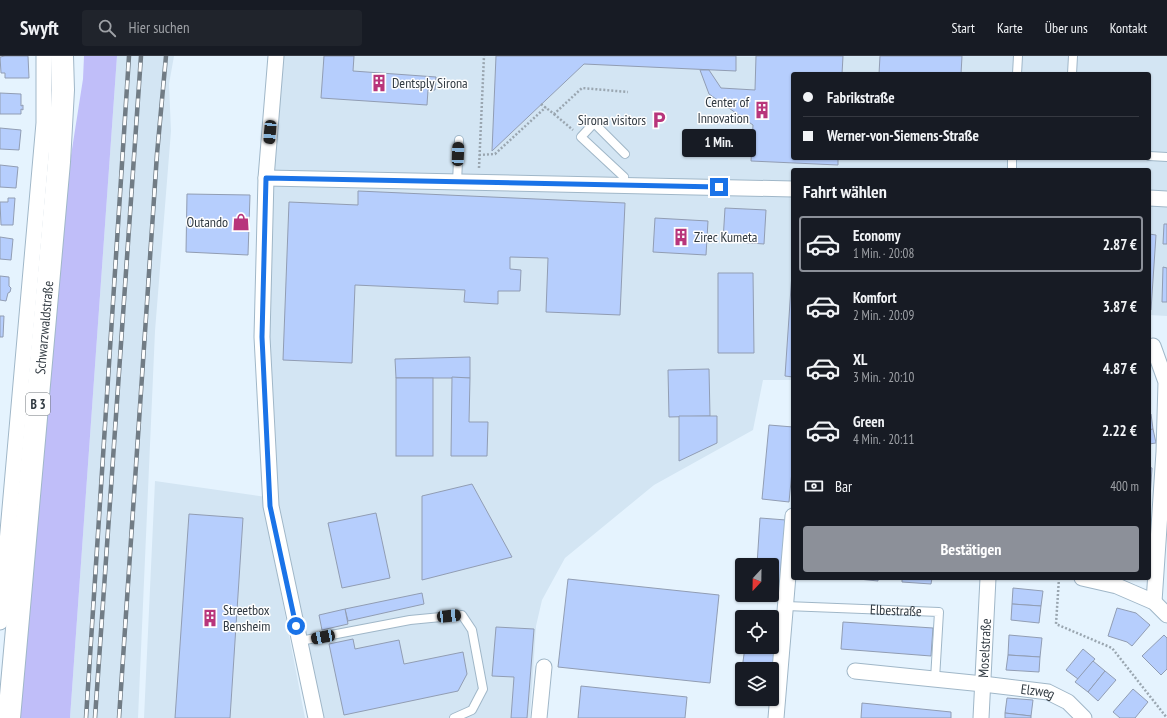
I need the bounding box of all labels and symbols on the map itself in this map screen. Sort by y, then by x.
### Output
building icon: Dentsply Sirona [369,73,389,93]
place label: Dentsply Sirona [392,74,468,92]
place label: Center of Innovation [697,93,749,127]
building icon: Center of Innovation [752,100,772,120]
parking icon: Sirona visitors [649,110,669,130]
place label: Sirona visitors [578,111,646,129]
car [263,120,277,144]
callout: 1 Min. [682,129,756,157]
car [452,142,464,166]
route end [710,178,728,196]
shop icon: Outando [231,212,251,232]
place label: Outando [187,213,228,231]
building icon: Zirec Kumeta [671,227,691,247]
place label: Zirec Kumeta [694,228,757,246]
street label: Schwarzwaldstraße [31,280,57,375]
road number: B 3 [26,393,50,415]
north arrow [735,558,779,602]
street label: Elbestraße [870,600,922,620]
place label: Streetbox Bensheim [223,601,270,635]
building icon: Streetbox Bensheim [200,608,220,628]
car [436,609,462,623]
route start [287,617,305,635]
street label: Moselstraße [974,618,995,678]
car [310,629,336,645]
street label: Elzweg [1020,680,1058,703]

